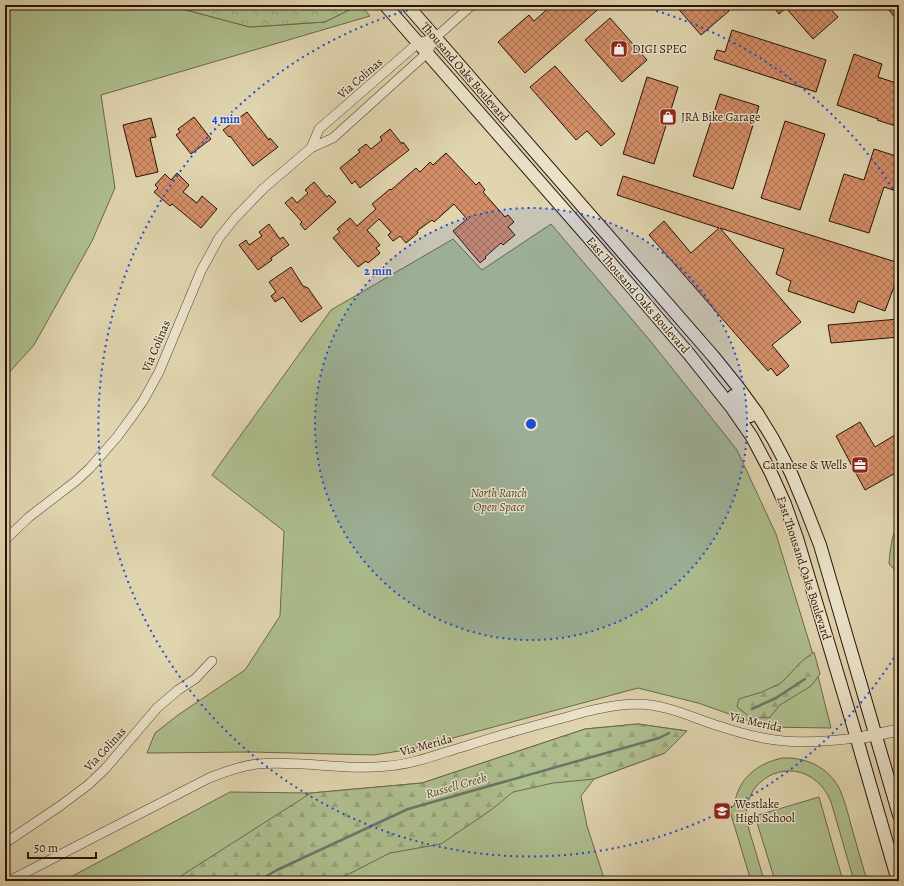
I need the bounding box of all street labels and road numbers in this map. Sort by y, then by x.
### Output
street label: Thousand Oaks Boulevard [417,19,513,125]
street label: Via Colinas [333,54,386,103]
street label: East Thousand Oaks Boulevard [583,233,694,357]
street label: Via Colinas [138,318,174,375]
street label: East Thousand Oaks Boulevard [773,494,835,642]
street label: Via Merida [727,708,784,736]
street label: Via Colinas [80,723,130,775]
street label: Via Merida [397,730,454,760]

